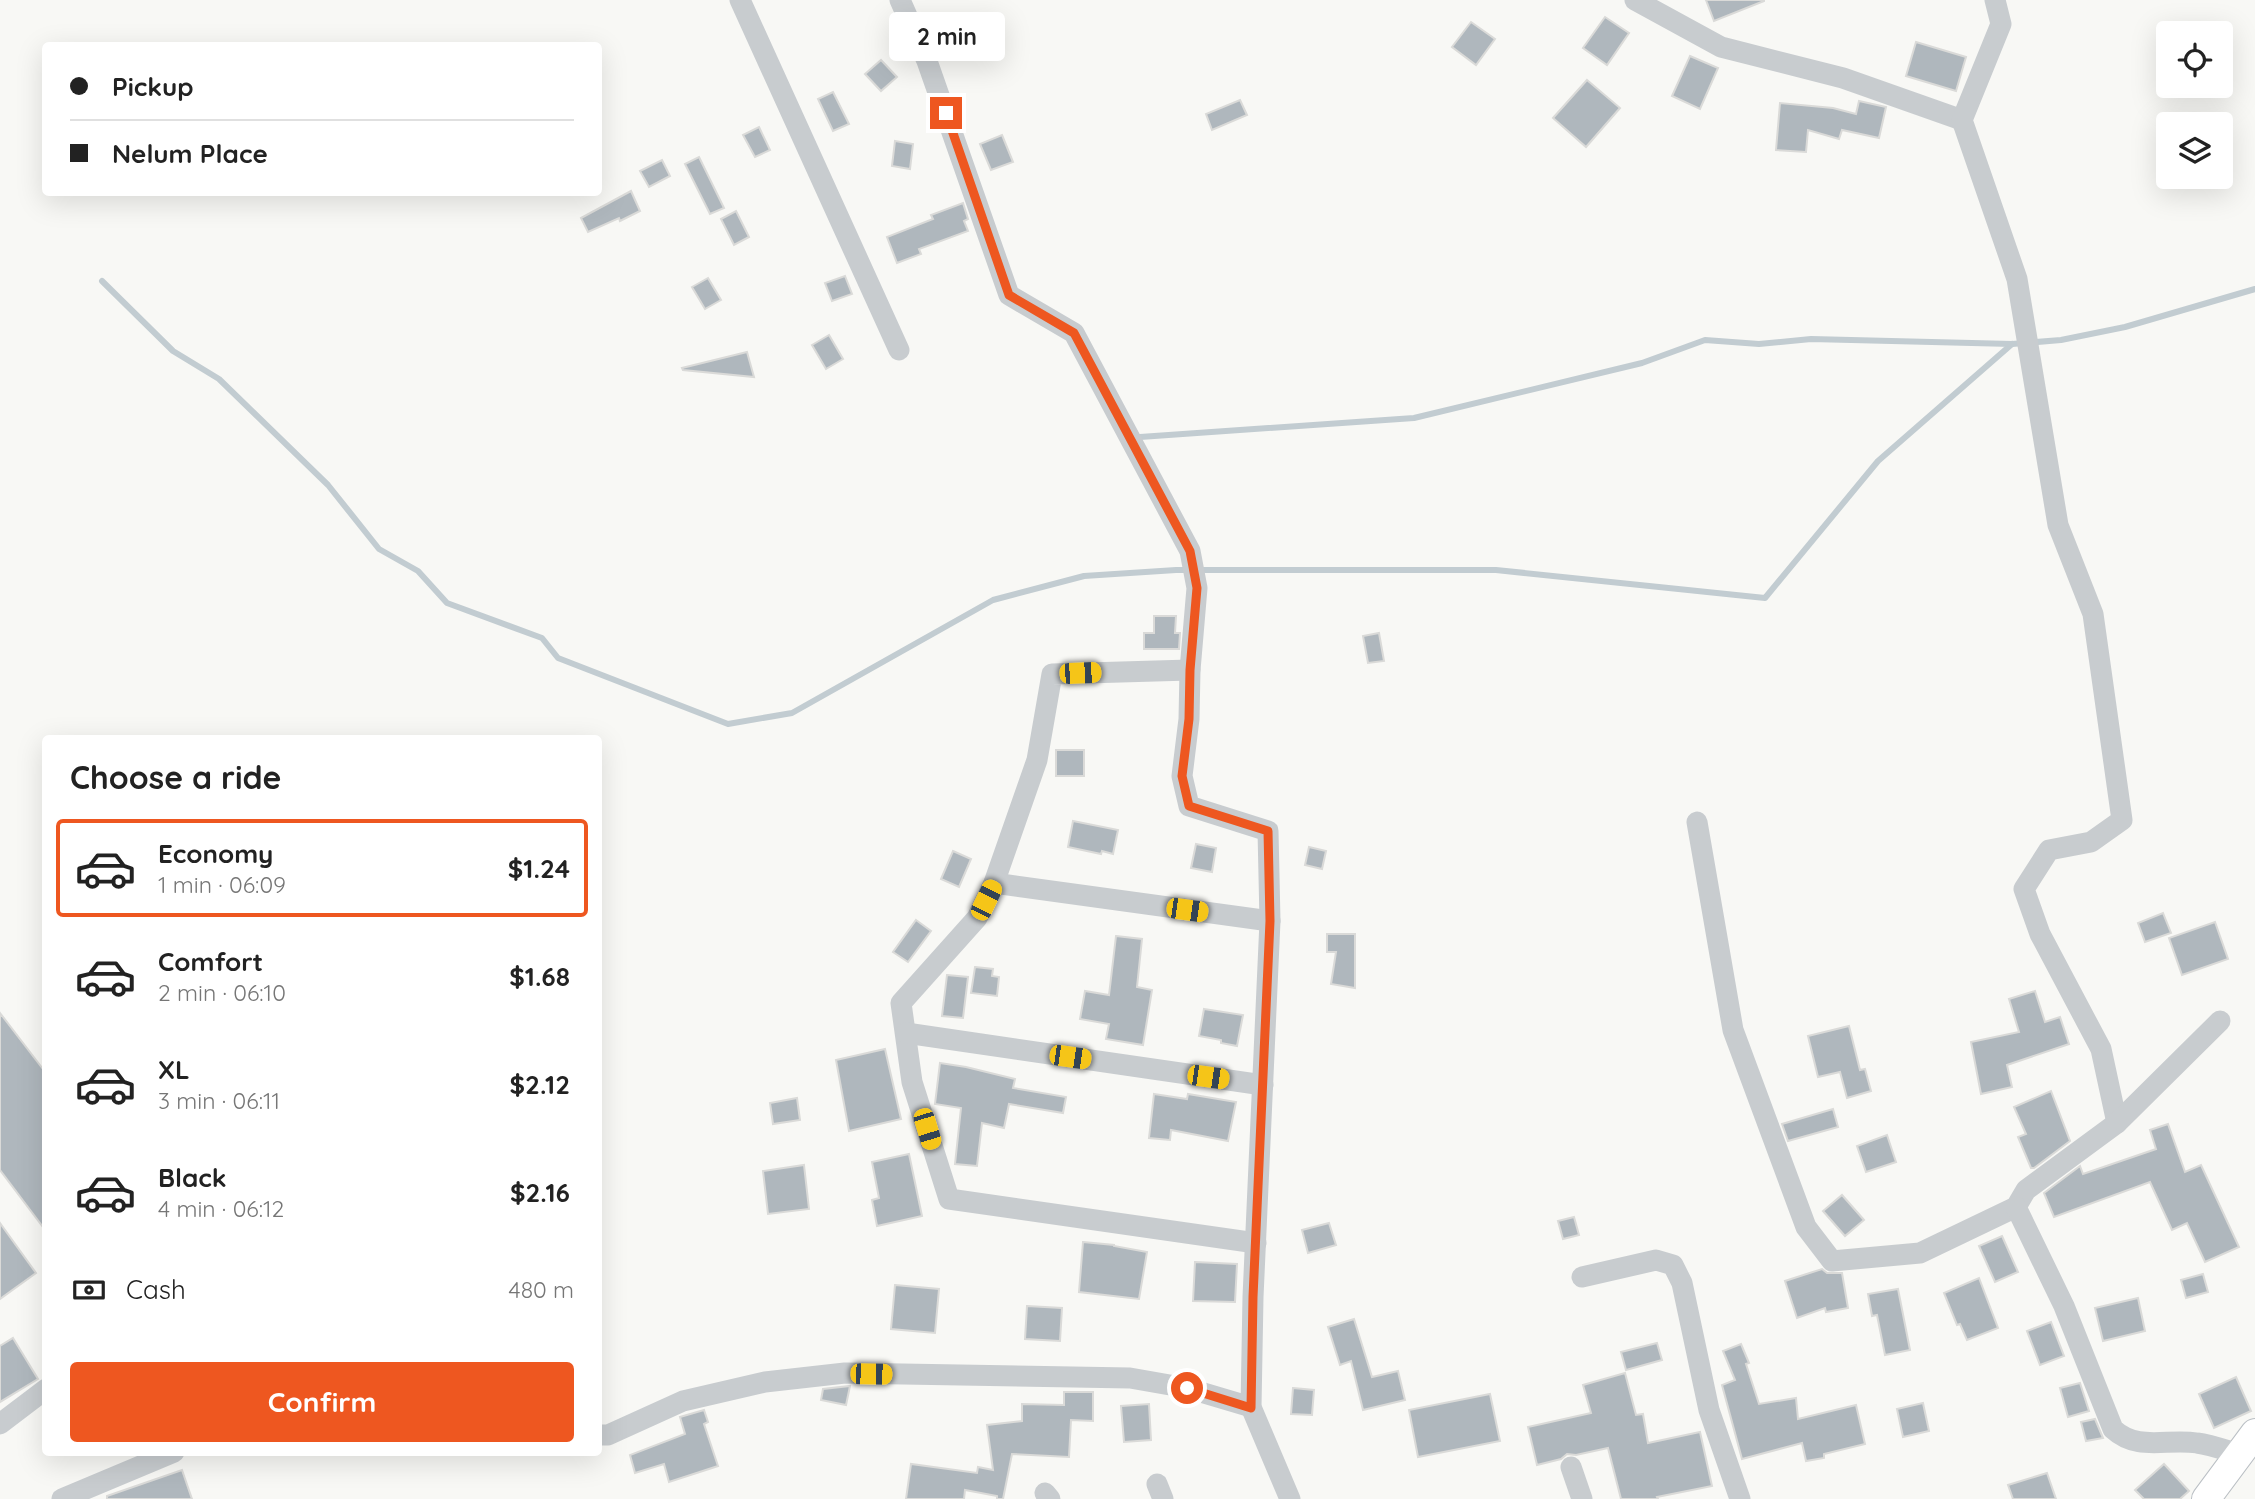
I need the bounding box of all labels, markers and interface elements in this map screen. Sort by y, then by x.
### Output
callout: 2 min [888,11,1004,60]
map controls [2156,21,2233,189]
button: locate [2156,21,2233,98]
text: 2 min [917,22,977,51]
text: Pickup [112,70,194,103]
route end [930,97,962,129]
button: layers [2156,112,2233,189]
text: Nelum Place [112,137,268,170]
car [1059,662,1102,684]
text: Choose a ride [70,757,282,797]
icon: car [74,837,137,900]
text: Economy [158,837,273,870]
text: $1.24 [508,852,570,885]
text: 1 min · 06:09 [158,870,286,899]
car [968,877,1005,923]
car [1165,897,1210,923]
icon: car [74,945,137,1008]
text: Comfort [158,945,263,978]
text: $1.68 [509,960,570,993]
text: 2 min · 06:10 [158,978,286,1007]
car [1048,1044,1093,1070]
icon: car [74,1053,137,1116]
text: XL [158,1053,190,1086]
car [1186,1064,1231,1090]
text: $2.12 [510,1068,570,1101]
text: 3 min · 06:11 [158,1086,280,1115]
car [911,1106,944,1152]
icon: car [74,1161,137,1224]
text: Black [158,1161,227,1194]
text: $2.16 [510,1176,570,1209]
text: 4 min · 06:12 [158,1194,284,1223]
icon: cash [70,1271,108,1309]
text: Cash [126,1273,186,1306]
text: 480 m [509,1275,574,1304]
button: Confirm [70,1362,574,1442]
car [850,1363,893,1385]
route start [1171,1372,1203,1404]

